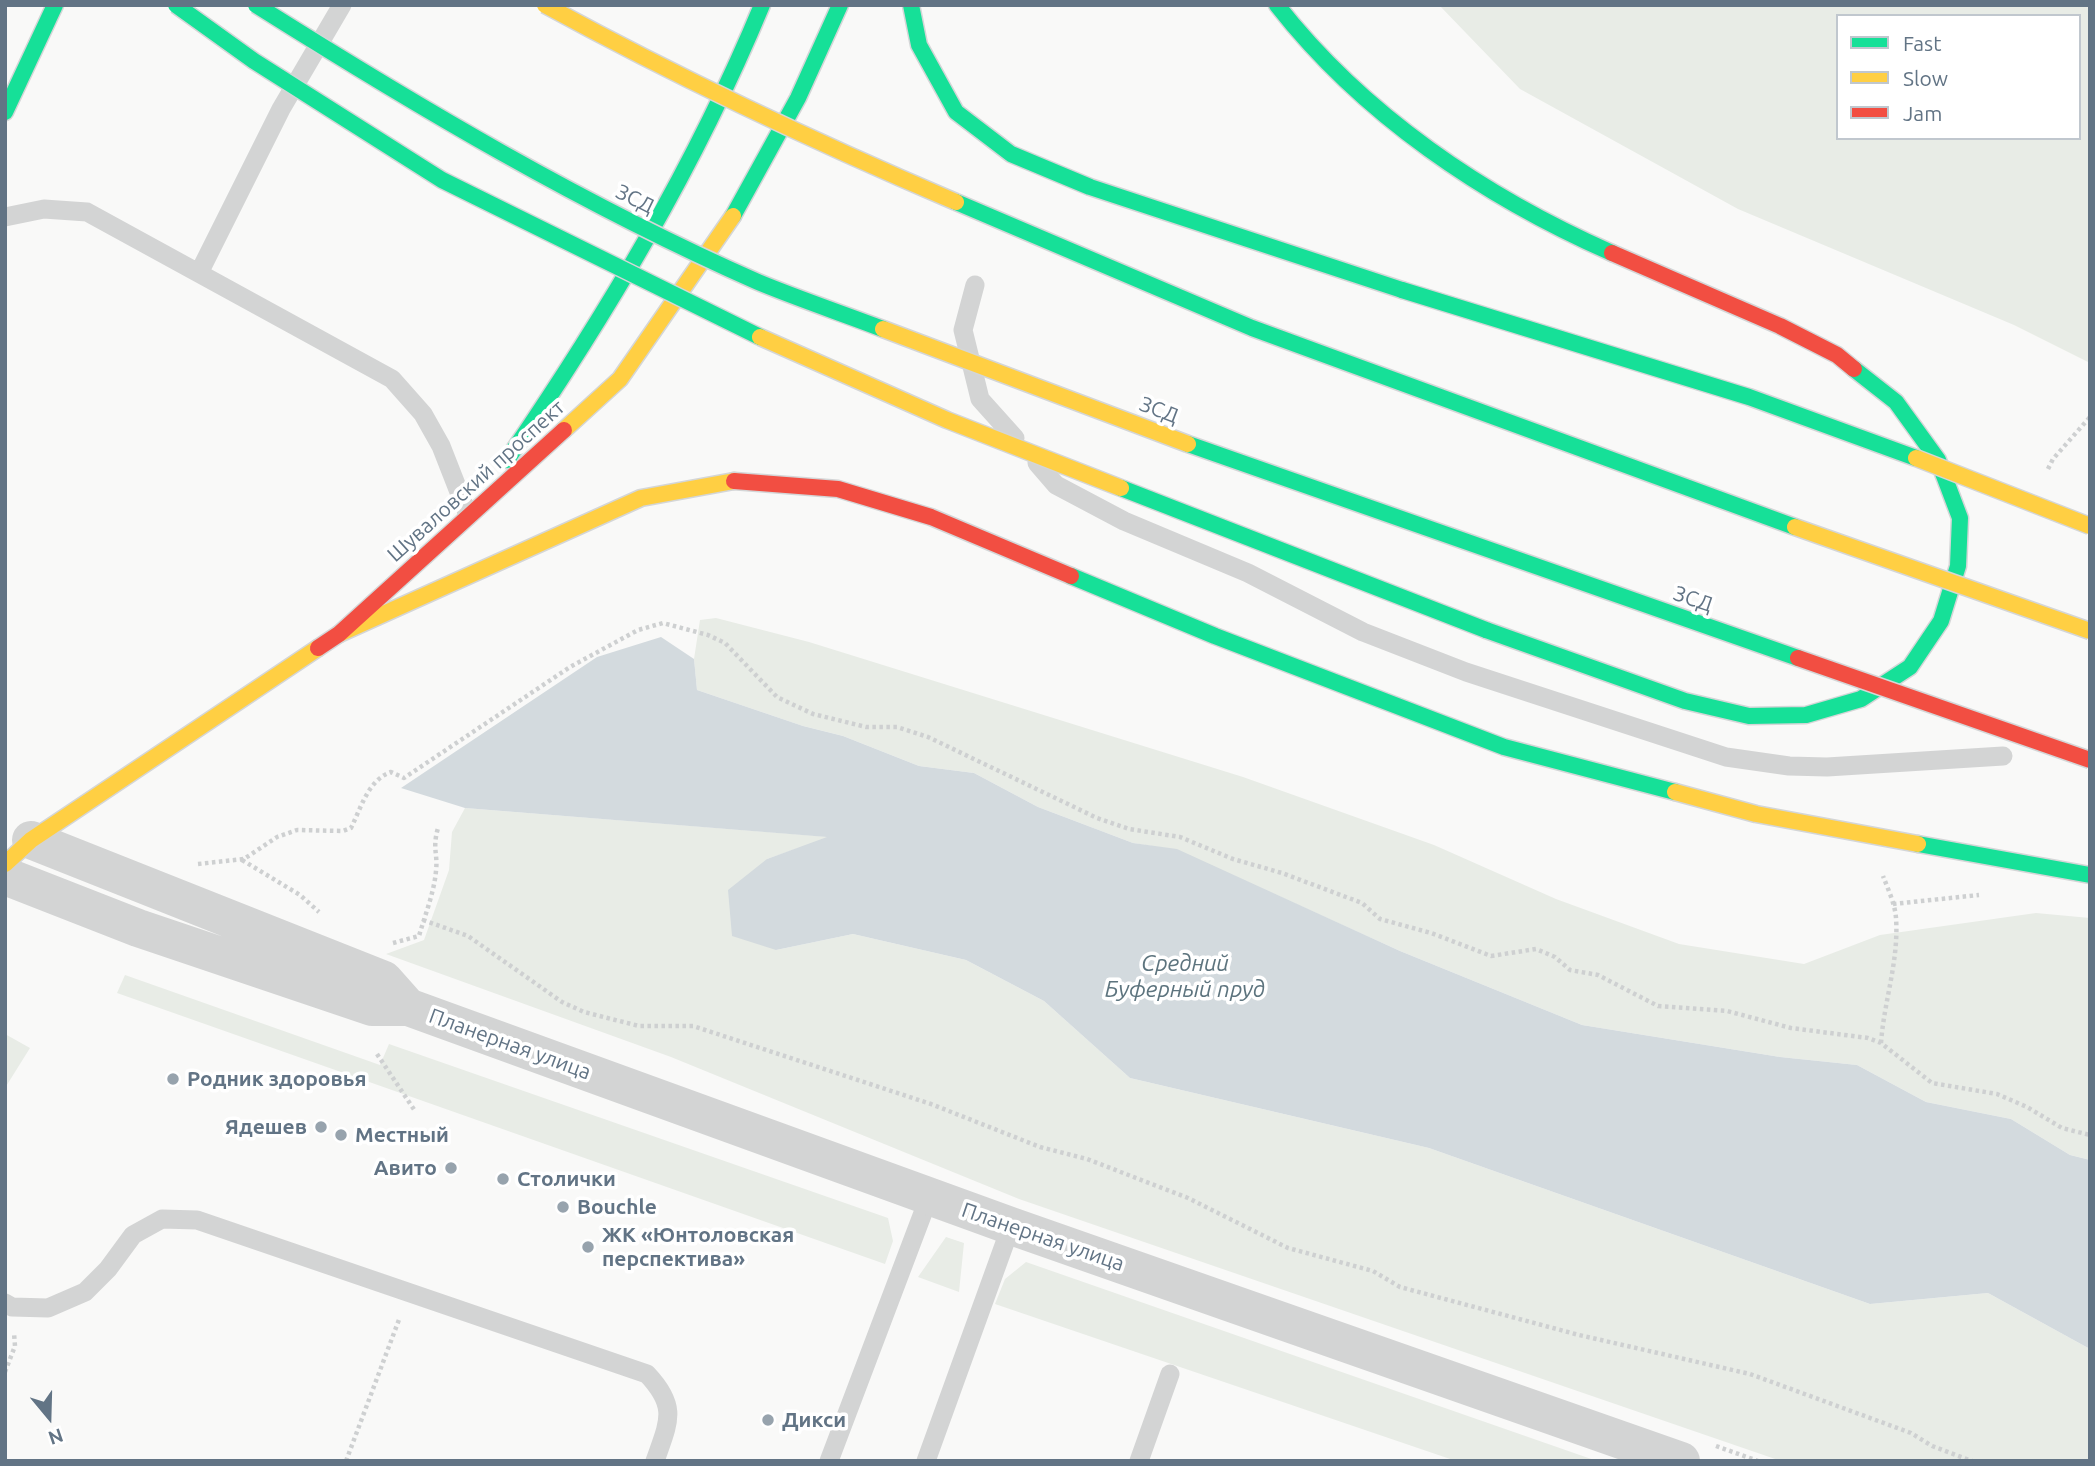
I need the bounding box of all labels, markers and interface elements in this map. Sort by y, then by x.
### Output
legend [1836,14,2081,140]
text: Fast [1903,31,1941,55]
text: Slow [1903,66,1948,90]
text: Jam [1903,101,1942,125]
street label: ЗСД [612,179,658,219]
street label: ЗСД [1136,391,1182,429]
street label: Шуваловский проспект [382,395,570,567]
street label: ЗСД [1670,581,1716,617]
water label: Средний Буферный пруд [1105,949,1265,1003]
street label: Планерная улица [426,1003,594,1085]
place label: Родник здоровья [187,1066,366,1092]
marker: Родник здоровья [165,1071,181,1087]
place label: Ядешев [225,1114,307,1140]
marker: Ядешев [313,1119,329,1135]
place label: Местный [355,1122,449,1148]
marker: Местный [333,1127,349,1143]
place label: Авито [374,1155,437,1181]
marker: Авито [443,1160,459,1176]
place label: Столички [517,1166,616,1192]
marker: Столички [495,1171,511,1187]
place label: Bouchle [577,1194,657,1220]
street label: Планерная улица [958,1197,1128,1277]
marker: Bouchle [555,1199,571,1215]
place label: ЖК «Юнтоловская перспектива» [602,1222,794,1272]
marker: ЖК «Юнтоловская перспектива» [580,1239,596,1255]
north arrow [14,1382,84,1452]
place label: Дикси [782,1407,846,1433]
marker: Дикси [760,1412,776,1428]
text: N [46,1424,66,1450]

